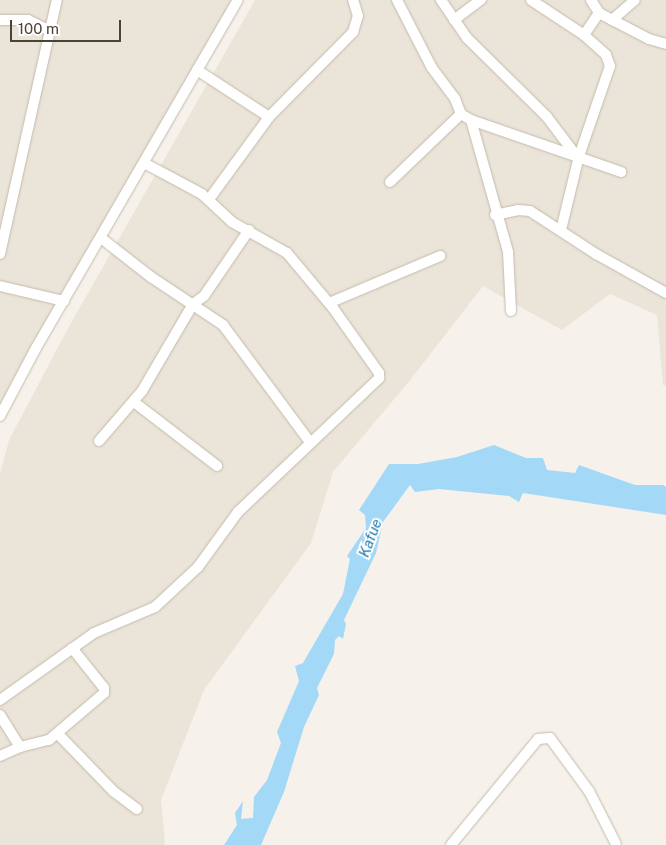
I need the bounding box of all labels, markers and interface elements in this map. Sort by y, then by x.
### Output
scale bar [12,10,124,42]
text: 100 m [18,20,59,37]
water label: Kafue [354,516,386,560]

